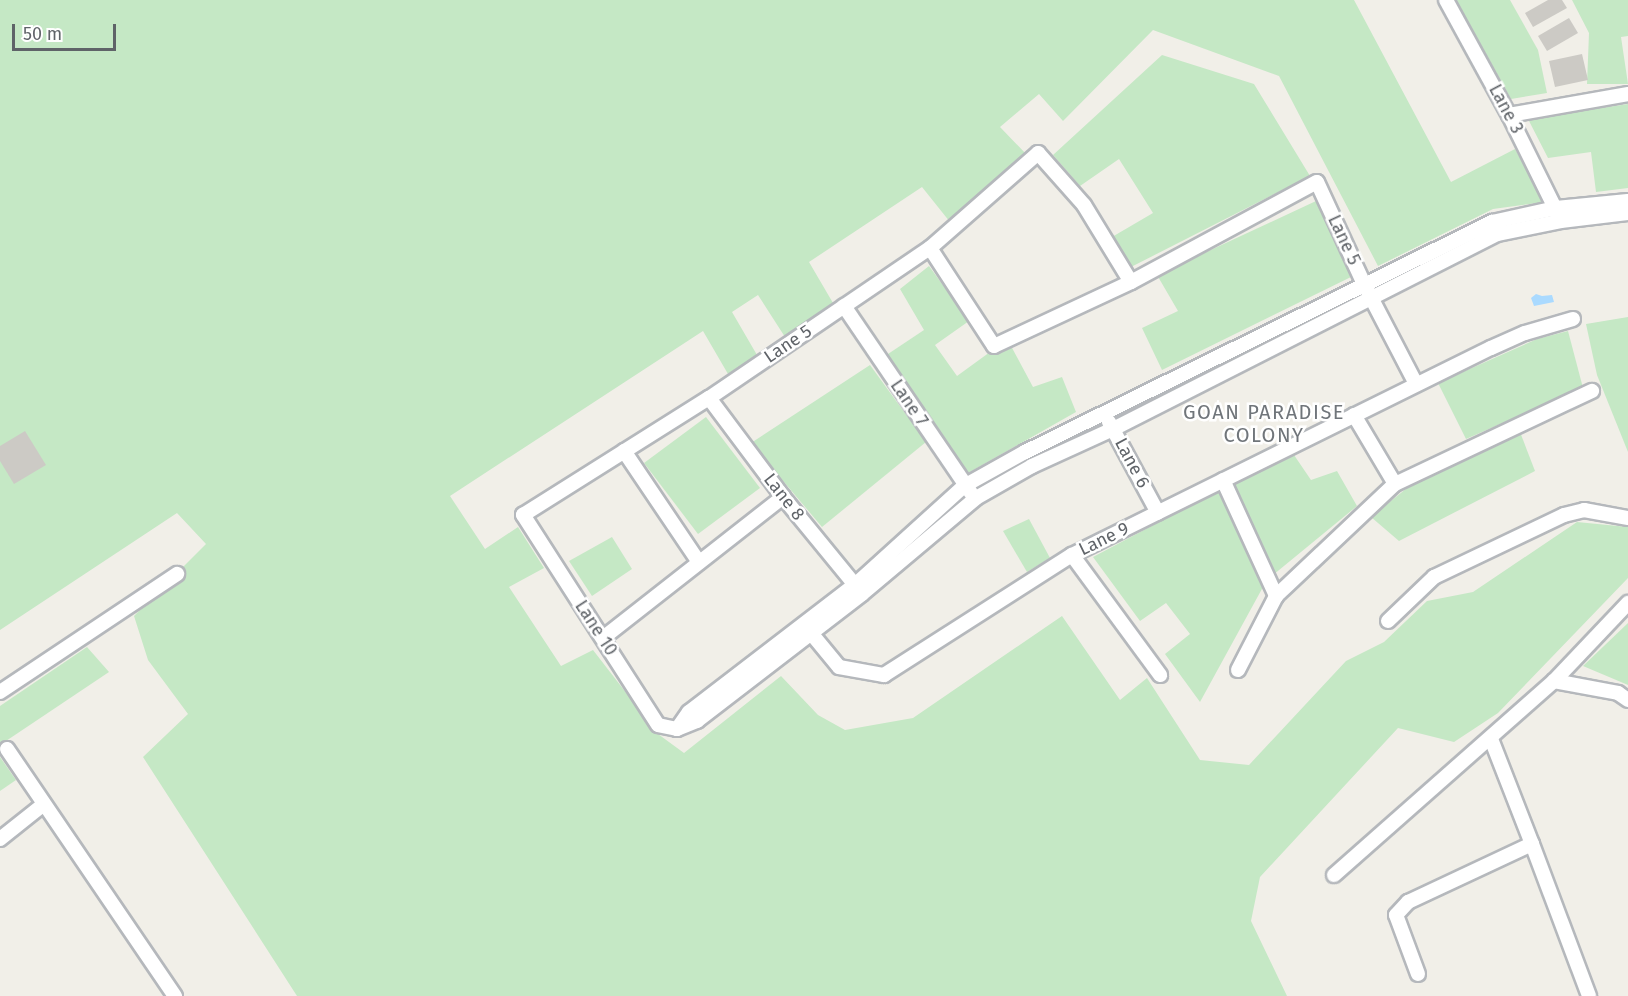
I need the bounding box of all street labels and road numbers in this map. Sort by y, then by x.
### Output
street label: Lane 3 [1484,81,1528,137]
street label: Lane 5 [1323,212,1365,268]
street label: Lane 5 [760,320,816,368]
street label: Lane 7 [886,376,932,430]
street label: Lane 6 [1110,434,1154,492]
street label: Lane 8 [759,469,809,525]
street label: Lane 9 [1075,518,1133,560]
street label: Lane 10 [570,596,622,660]

